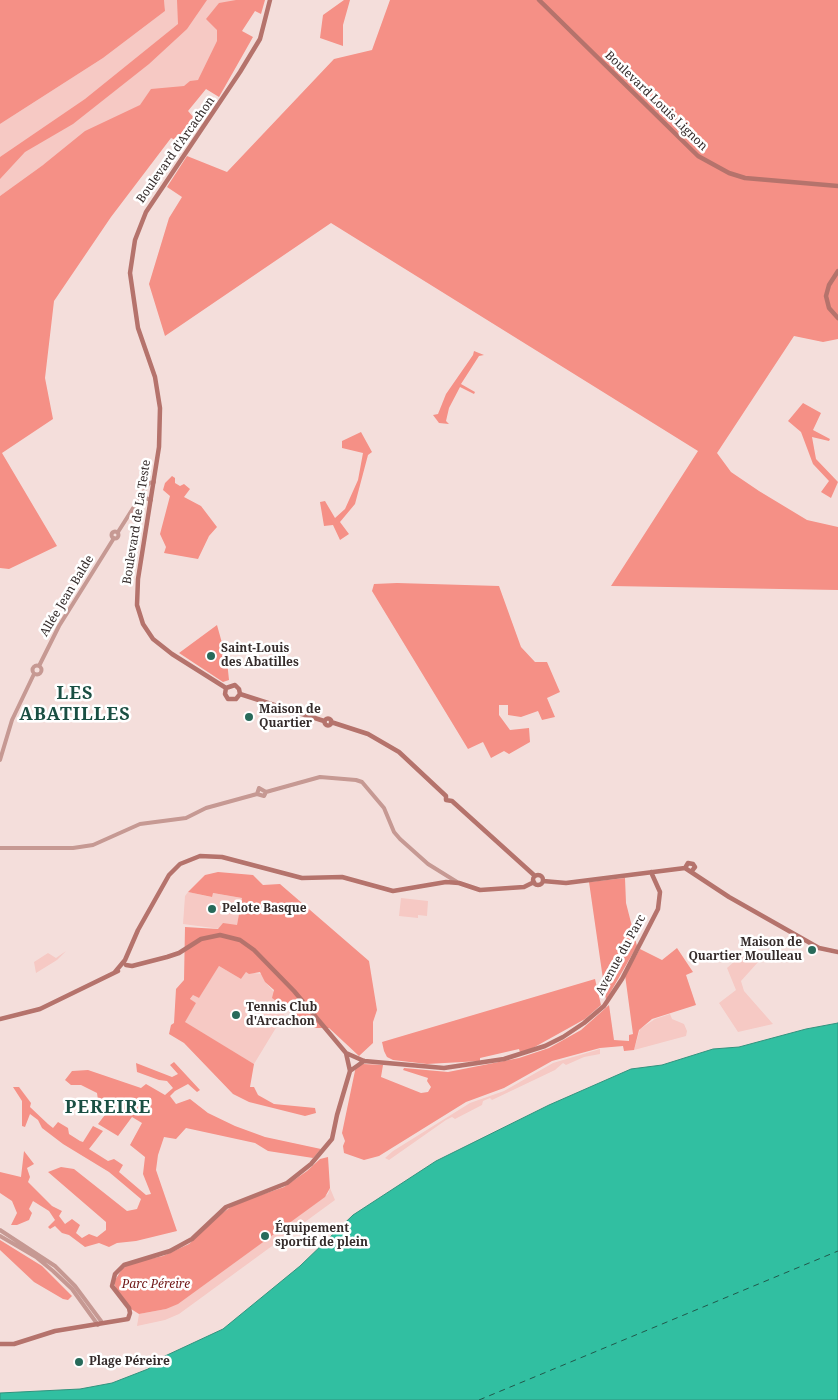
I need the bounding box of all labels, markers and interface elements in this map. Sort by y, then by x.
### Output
street label: Boulevard Louis Lignon [602,48,710,154]
street label: Boulevard d'Arcachon [134,94,218,206]
street label: Boulevard de La Teste [120,459,154,585]
street label: Allée Jean Balde [37,553,97,639]
place label: Saint-Louis des Abatilles [221,642,299,670]
marker: Saint-Louis des Abatilles [205,650,217,662]
district label: LES ABATILLES [18,683,132,726]
place label: Maison de Quartier [259,703,321,731]
marker: Maison de Quartier [243,711,255,723]
place label: Pelote Basque [222,902,307,916]
marker: Pelote Basque [206,903,218,915]
street label: Avenue du Parc [593,912,649,998]
place label: Maison de Quartier Moulleau [688,936,802,964]
marker: Maison de Quartier Moulleau [806,944,818,956]
place label: Tennis Club d'Arcachon [246,1001,317,1029]
marker: Tennis Club d'Arcachon [230,1009,242,1021]
district label: PEREIRE [64,1097,152,1119]
place label: Équipement sportif de plein [275,1222,368,1250]
marker: Équipement sportif de plein [259,1230,271,1242]
park label: Parc Péreire [122,1278,190,1292]
place label: Plage Péreire [89,1355,170,1369]
marker: Plage Péreire [73,1356,85,1368]

